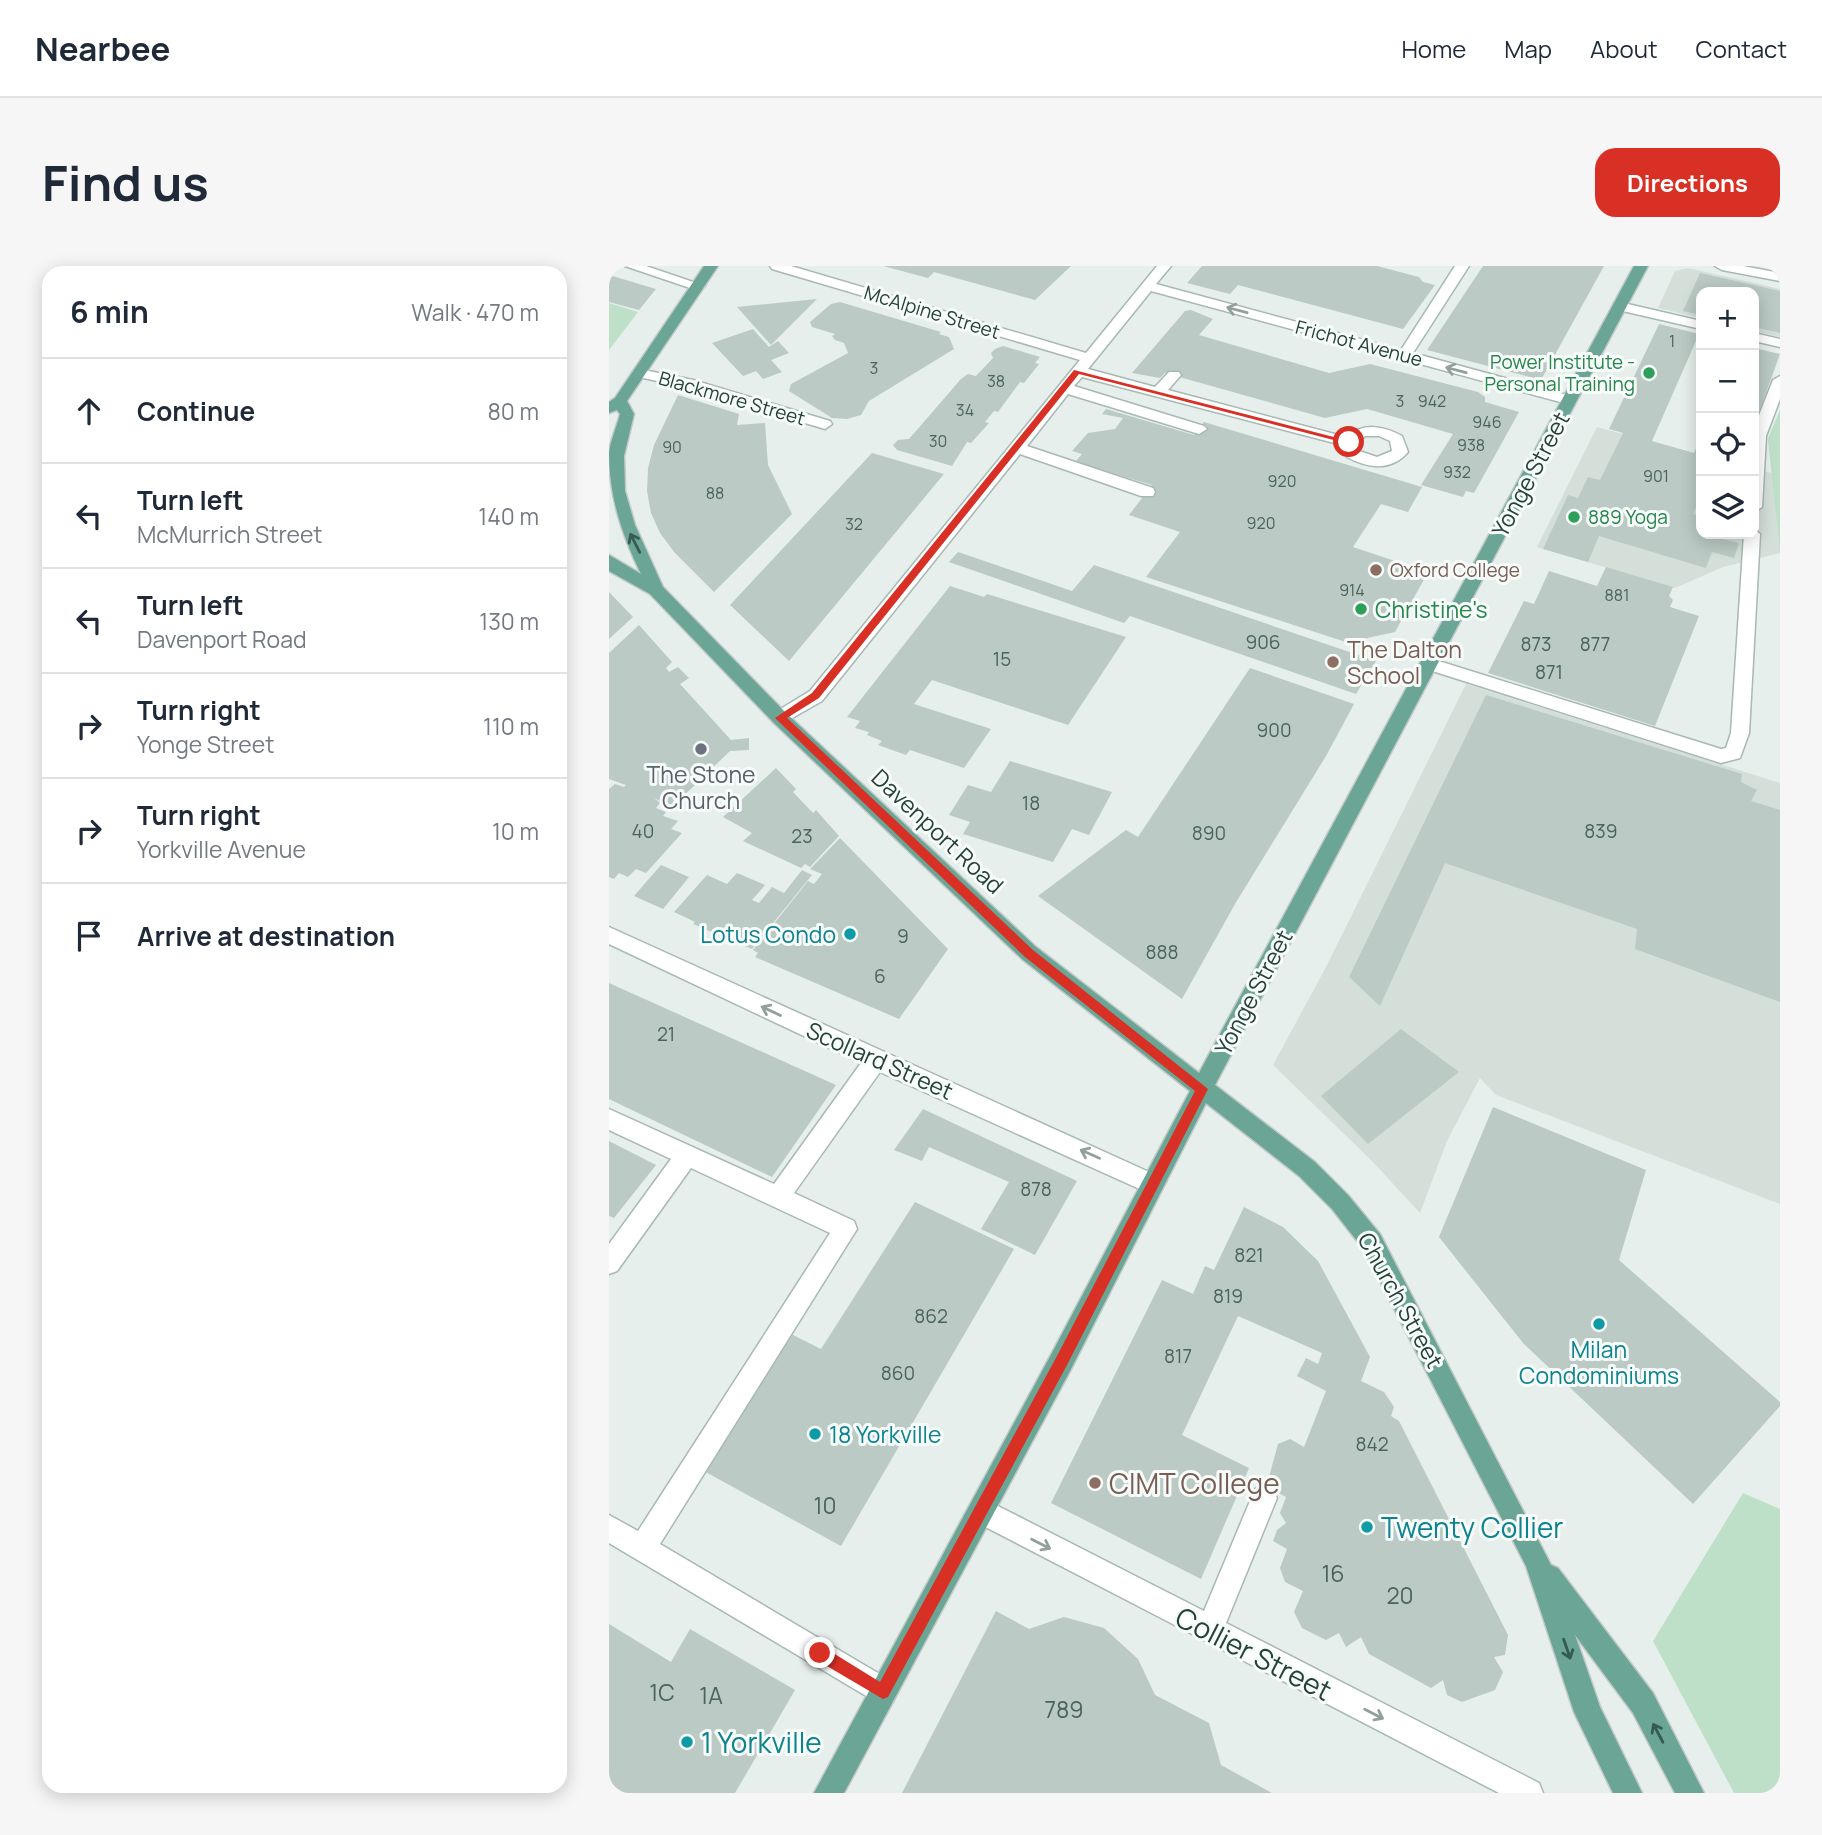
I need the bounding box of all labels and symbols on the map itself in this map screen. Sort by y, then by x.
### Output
street label: McAlpine Street [861,279,1003,345]
one-way arrow [1226,303,1248,316]
street label: Frichot Avenue [1293,314,1425,372]
house number: 1 [1669,330,1675,352]
place label: Power Institute - Personal Training [1485,349,1635,397]
house number: 3 [870,357,878,379]
one-way arrow [1445,362,1467,375]
street label: Blackmore Street [656,365,808,431]
marker: Power Institute - Personal Training [1641,365,1657,381]
house number: 38 [987,370,1005,392]
house number: 3 [1396,390,1404,412]
house number: 942 [1418,390,1446,412]
house number: 34 [956,399,974,421]
street label: Yonge Street [1484,406,1576,542]
house number: 946 [1472,411,1502,433]
route start [1333,426,1364,457]
house number: 30 [929,430,947,452]
house number: 938 [1457,434,1485,456]
house number: 90 [662,436,682,458]
house number: 932 [1443,461,1471,483]
house number: 901 [1643,465,1669,487]
house number: 920 [1268,470,1296,492]
house number: 88 [706,482,724,504]
place label: 889 Yoga [1588,504,1668,530]
marker: 889 Yoga [1566,509,1582,525]
house number: 920 [1247,512,1275,534]
house number: 32 [845,513,863,535]
one-way arrow [627,533,641,554]
place label: Oxford College [1390,557,1520,583]
marker: Oxford College [1368,562,1384,578]
house number: 914 [1339,579,1365,601]
house number: 881 [1605,584,1629,606]
place label: Christine's [1375,593,1488,625]
marker: Christine's [1353,601,1369,617]
house number: 906 [1245,629,1281,655]
house number: 873 [1520,631,1552,657]
house number: 877 [1580,631,1610,657]
place label: The Dalton School [1347,633,1462,691]
house number: 15 [993,646,1011,672]
marker: The Dalton School [1325,654,1341,670]
house number: 871 [1535,659,1563,685]
house number: 900 [1257,717,1291,743]
marker: The Stone Church [693,741,709,757]
place label: The Stone Church [647,758,756,816]
street label: Davenport Road [865,761,1011,901]
house number: 18 [1022,790,1040,816]
house number: 40 [632,818,654,844]
house number: 839 [1584,818,1618,844]
house number: 890 [1192,820,1226,846]
house number: 23 [791,823,813,849]
place label: Lotus Condo [700,918,836,950]
house number: 9 [897,923,909,949]
street label: Yonge Street [1207,924,1299,1060]
marker: Lotus Condo [842,926,858,942]
house number: 888 [1145,939,1179,965]
house number: 6 [874,963,886,989]
one-way arrow [761,1004,782,1017]
street label: Scollard Street [802,1013,958,1107]
house number: 21 [657,1021,675,1047]
one-way arrow [1080,1147,1102,1160]
house number: 878 [1020,1176,1052,1202]
street label: Church Street [1351,1226,1451,1374]
house number: 821 [1234,1242,1264,1268]
house number: 819 [1213,1283,1243,1309]
house number: 862 [914,1303,948,1329]
marker: Milan Condominiums [1591,1316,1607,1332]
place label: Milan Condominiums [1519,1333,1679,1391]
house number: 817 [1164,1343,1192,1369]
house number: 860 [881,1360,915,1386]
place label: 18 Yorkville [829,1418,941,1450]
marker: 18 Yorkville [807,1426,823,1442]
house number: 842 [1355,1431,1389,1457]
place label: CIMT College [1109,1464,1280,1502]
marker: CIMT College [1087,1475,1103,1491]
house number: 10 [814,1489,837,1521]
place label: Twenty Collier [1381,1508,1563,1546]
marker: Twenty Collier [1359,1519,1375,1535]
one-way arrow [1030,1537,1050,1551]
house number: 16 [1321,1557,1345,1589]
house number: 20 [1386,1579,1414,1611]
street label: Collier Street [1169,1597,1339,1709]
route end [804,1637,835,1668]
one-way arrow [1562,1638,1574,1660]
house number: 1C [649,1676,675,1708]
house number: 1A [699,1679,723,1711]
house number: 789 [1044,1693,1084,1725]
one-way arrow [1363,1708,1384,1721]
place label: 1 Yorkville [701,1723,822,1761]
one-way arrow [1651,1723,1665,1744]
marker: 1 Yorkville [679,1734,695,1750]

